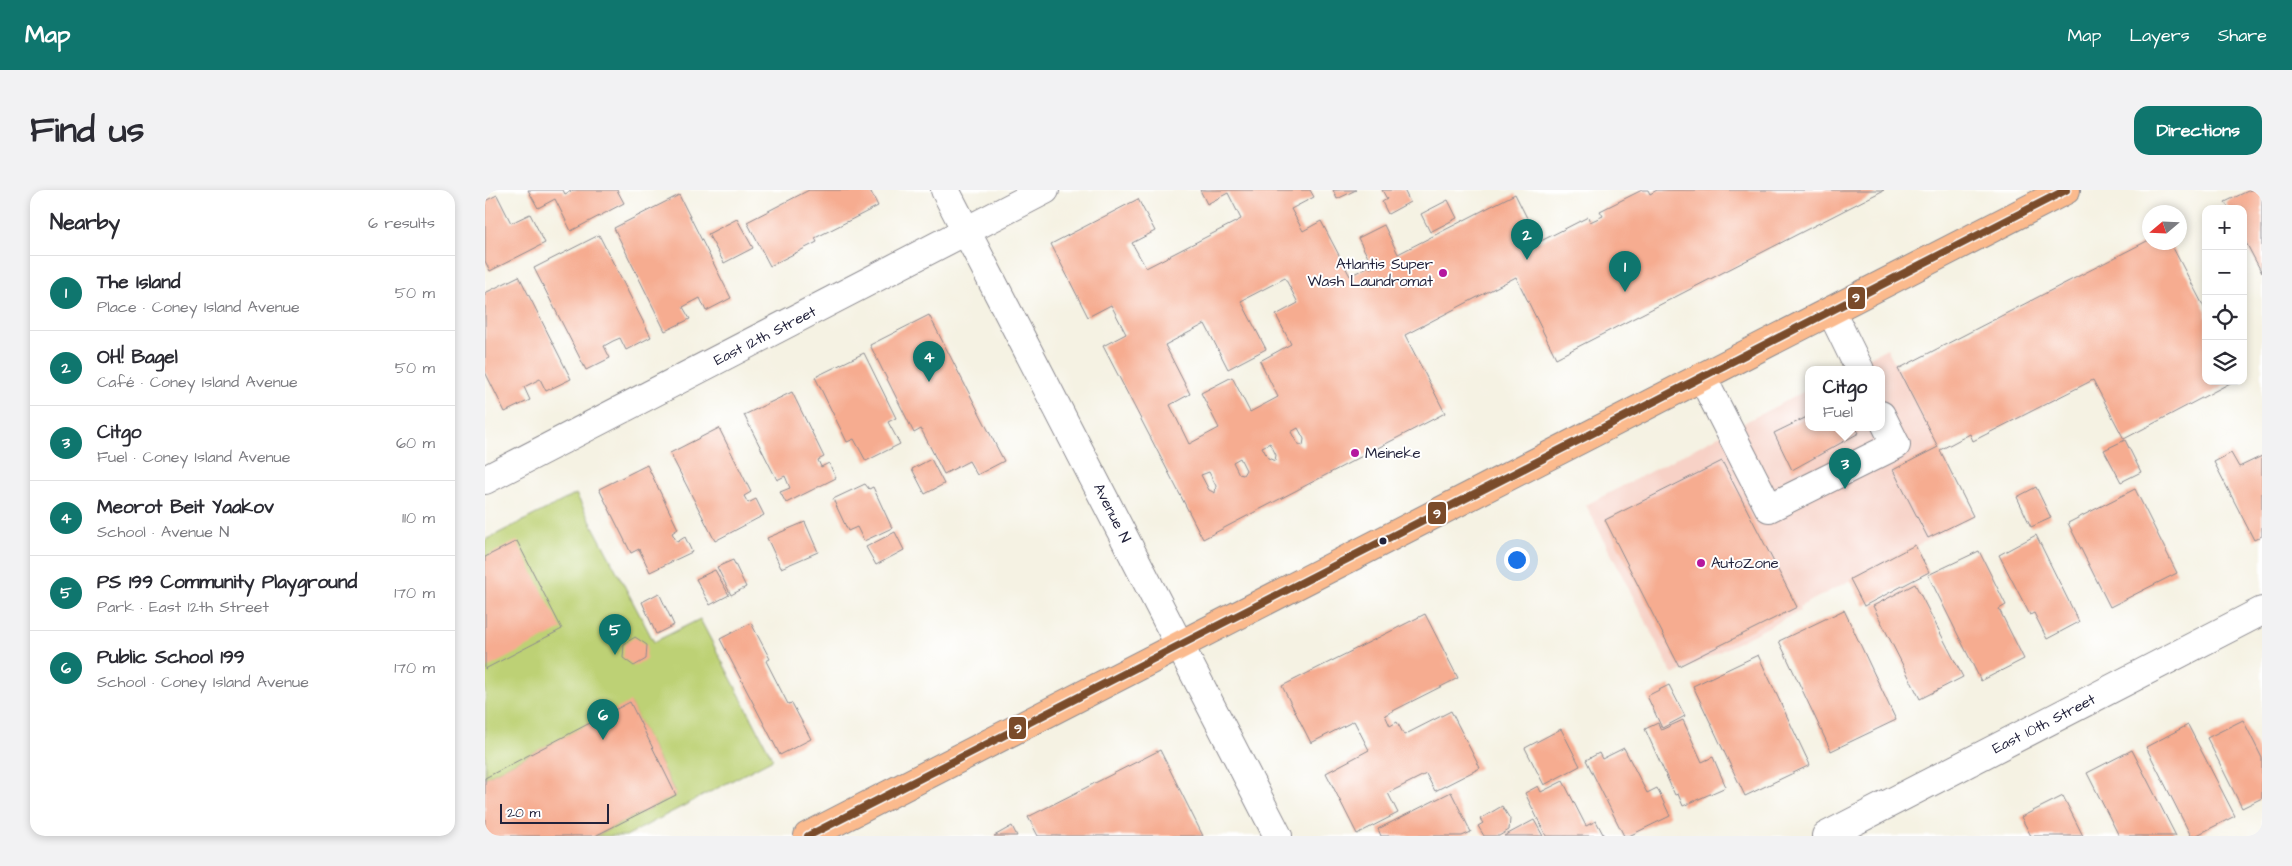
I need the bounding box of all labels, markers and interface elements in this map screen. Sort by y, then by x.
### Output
text: Map [25,18,70,52]
text: Map [2067,23,2101,48]
text: Layers [2129,23,2190,48]
text: Share [2218,23,2267,48]
text: Find us [30,106,144,155]
button: Directions [2134,106,2262,155]
north arrow [2142,205,2187,250]
map controls [2202,205,2247,385]
button: + [2202,205,2247,250]
text: Nearby [50,208,120,237]
text: 6 results [368,212,435,234]
pin: 2 [1511,219,1543,260]
button: − [2202,250,2247,295]
pin: 1 [1609,251,1641,292]
place label: Atlantis Super Wash Laundromat [1307,254,1433,292]
marker: Atlantis Super Wash Laundromat [1437,267,1449,279]
text: The Island [97,269,180,296]
text: 1 [65,282,67,304]
text: 50 m [395,282,435,304]
line badge: 9 [1847,286,1866,310]
text: 9 [1852,288,1860,308]
button: locate [2202,295,2247,340]
text: Place · Coney Island Avenue [97,296,300,318]
street label: East 12th Street [710,301,820,371]
button: layers [2202,340,2247,385]
pin: 4 [913,341,945,382]
text: OH! Bagel [97,344,178,371]
text: 2 [61,357,71,379]
text: 50 m [395,357,435,379]
popup [1805,366,1885,431]
text: Café · Coney Island Avenue [97,371,298,393]
text: Citgo [1823,374,1867,401]
text: Fuel [1823,401,1853,423]
text: Citgo [97,419,142,446]
text: 3 [62,432,70,454]
text: 60 m [396,432,435,454]
place label: Meineke [1365,443,1421,464]
text: Fuel · Coney Island Avenue [97,446,290,468]
marker: Meineke [1349,447,1361,459]
pin: 3 [1829,448,1861,489]
street label: Avenue N [1088,480,1136,546]
text: Meorot Beit Yaakov [97,494,274,521]
line badge: 9 [1427,501,1447,525]
text: 9 [1433,504,1441,524]
text: 4 [61,507,71,529]
text: 110 m [402,507,435,529]
text: School · Avenue N [97,521,229,543]
unlabelled marker [1378,536,1388,546]
your location [1504,547,1530,573]
place label: AutoZone [1711,553,1779,574]
marker: AutoZone [1695,557,1707,569]
text: PS 199 Community Playground [97,569,357,596]
text: 5 [60,582,72,604]
text: 170 m [394,582,435,604]
text: Park · East 12th Street [97,596,269,618]
pin: 5 [599,614,631,655]
text: Public School 199 [97,644,245,671]
text: 6 [61,657,71,679]
text: 170 m [394,657,435,679]
text: School · Coney Island Avenue [97,671,309,693]
street label: East 10th Street [1989,689,2099,759]
pin: 6 [587,699,619,740]
line badge: 9 [1008,716,1027,740]
text: 9 [1014,719,1022,739]
scale bar [500,801,609,824]
text: 20 m [507,803,540,823]

